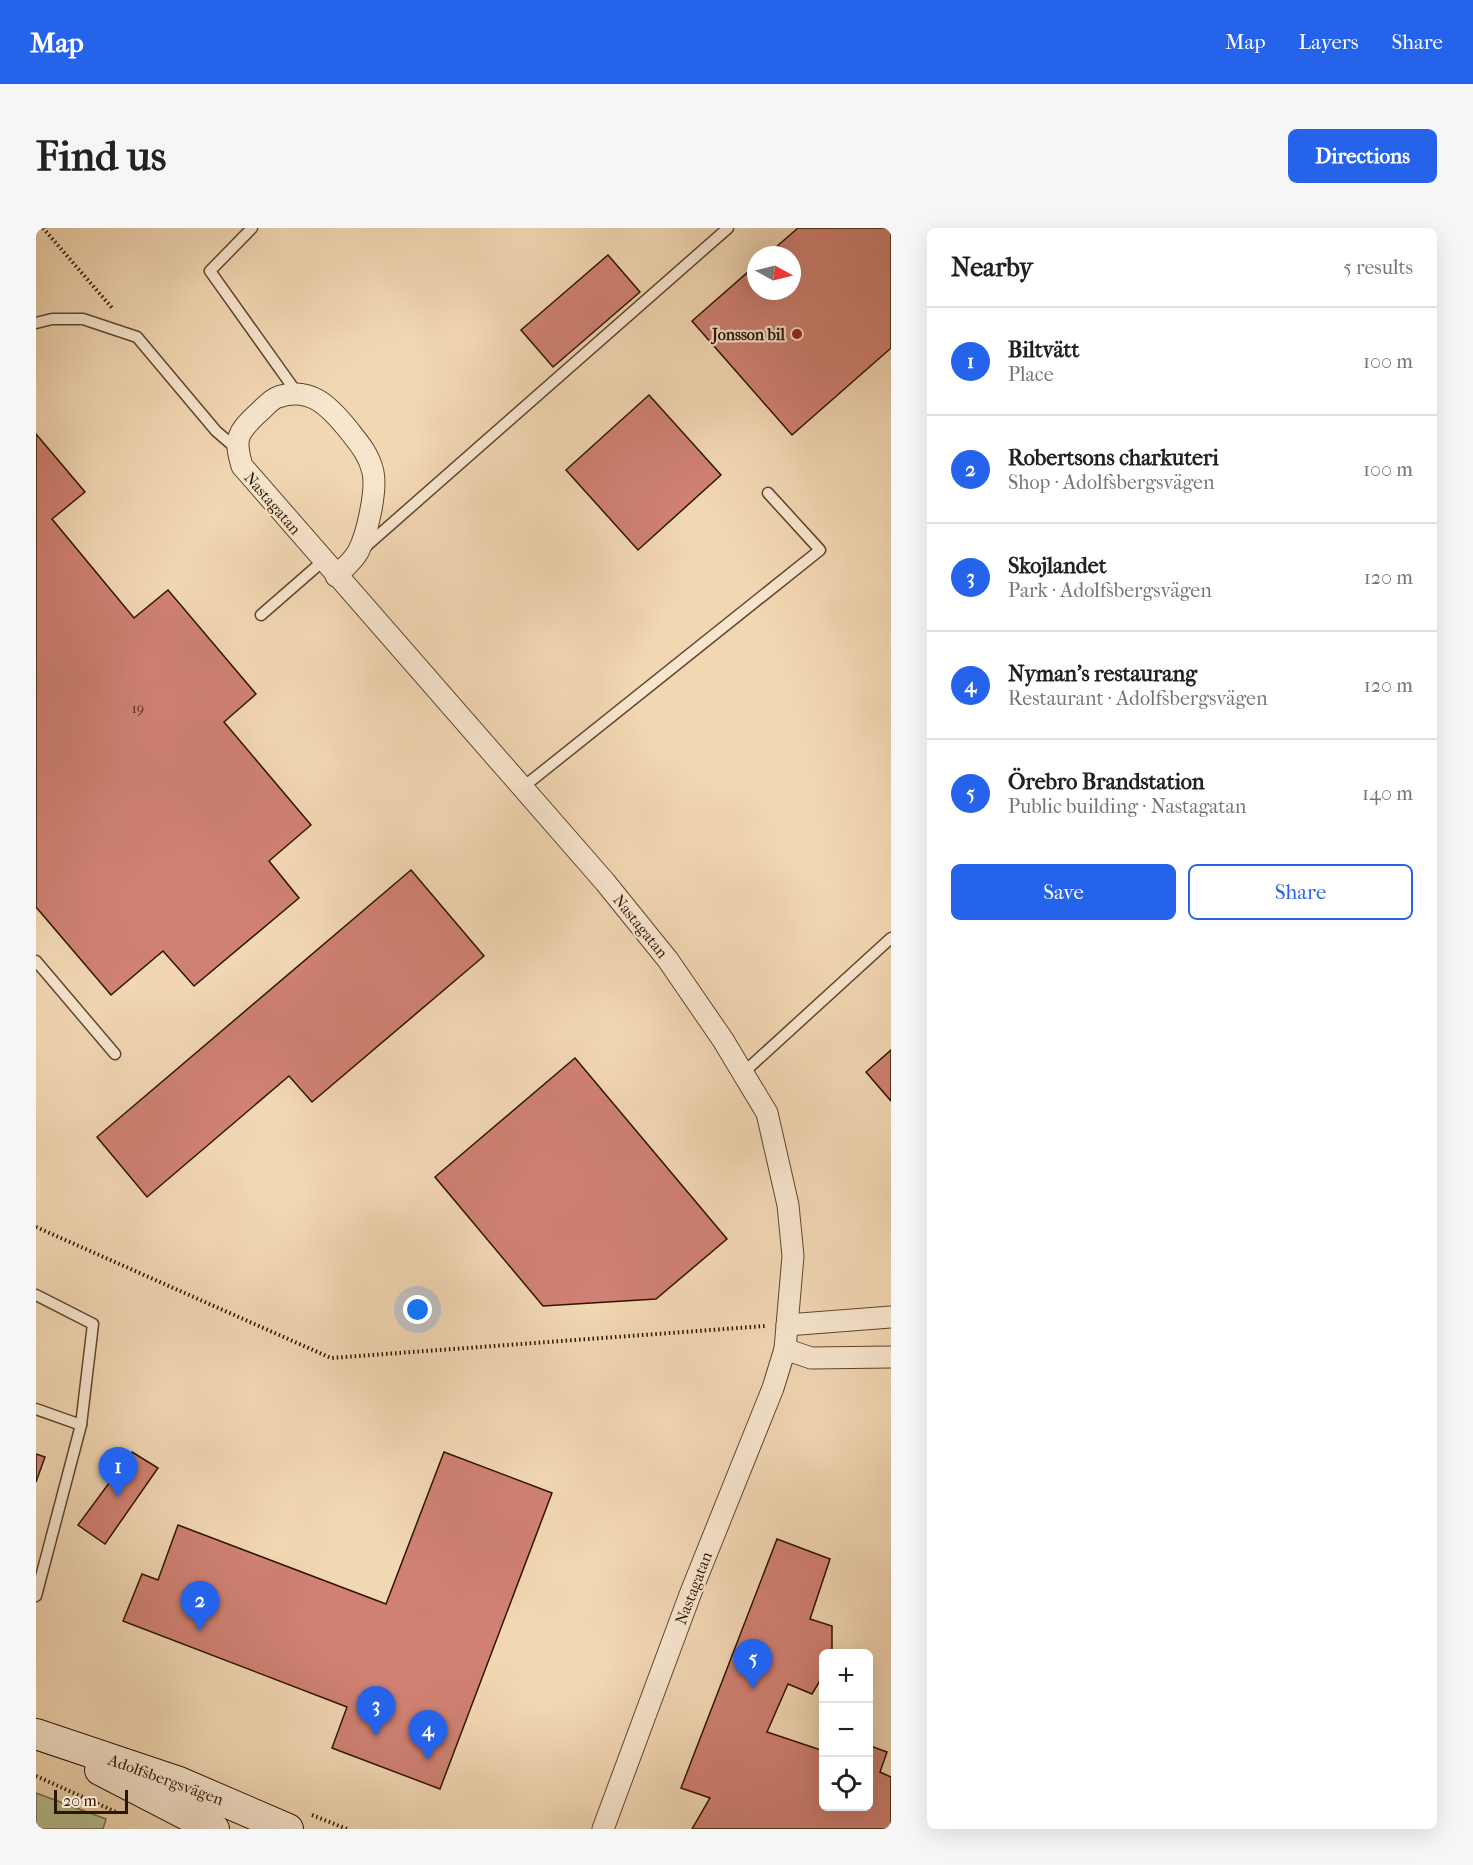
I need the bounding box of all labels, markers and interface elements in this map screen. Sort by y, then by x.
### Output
text: Map [30,26,84,59]
text: Map [1225,30,1266,54]
text: Layers [1299,30,1358,54]
text: Share [1391,30,1443,54]
button: Directions [1288,129,1437,183]
text: Find us [36,132,166,181]
north arrow [747,246,801,300]
text: Nearby [951,252,1033,283]
text: 5 results [1343,256,1413,279]
place label: Jonsson bil [710,325,786,345]
marker: Jonsson bil [790,327,804,341]
text: Biltvätt [1008,337,1079,363]
text: 1 [967,350,974,373]
text: 100 m [1363,350,1413,373]
text: Place [1008,363,1054,386]
text: Robertsons charkuteri [1008,445,1219,471]
text: 2 [965,458,976,481]
text: 100 m [1363,458,1413,481]
street label: Nastagatan [240,468,305,539]
text: Shop · Adolfsbergsvägen [1008,471,1215,494]
text: Skojlandet [1008,553,1107,579]
text: 3 [966,566,975,589]
text: 120 m [1364,566,1413,589]
text: Park · Adolfsbergsvägen [1008,579,1212,602]
text: Nyman's restaurang [1008,661,1197,687]
text: 4 [965,674,976,697]
text: 120 m [1364,674,1413,697]
text: Restaurant · Adolfsbergsvägen [1008,687,1268,710]
house number: 19 [132,700,144,717]
text: Örebro Brandstation [1008,769,1205,795]
text: 5 [966,782,975,805]
text: 140 m [1362,782,1413,805]
text: Public building · Nastagatan [1008,795,1246,818]
button: Save [951,864,1176,920]
button: Share [1188,864,1413,920]
street label: Nastagatan [609,891,673,963]
your location [403,1295,432,1324]
pin: 1 [98,1448,137,1497]
street label: Nastagatan [671,1548,716,1627]
pin: 2 [180,1582,220,1631]
pin: 5 [734,1640,772,1689]
map controls [819,1649,873,1811]
button: + [819,1649,873,1703]
pin: 3 [356,1686,396,1736]
button: − [819,1703,873,1757]
pin: 4 [408,1710,448,1760]
street label: Adolfsbergsvägen [105,1749,227,1809]
button: locate [819,1757,873,1811]
scale bar [54,1787,128,1814]
text: 20 m [63,1791,97,1810]

